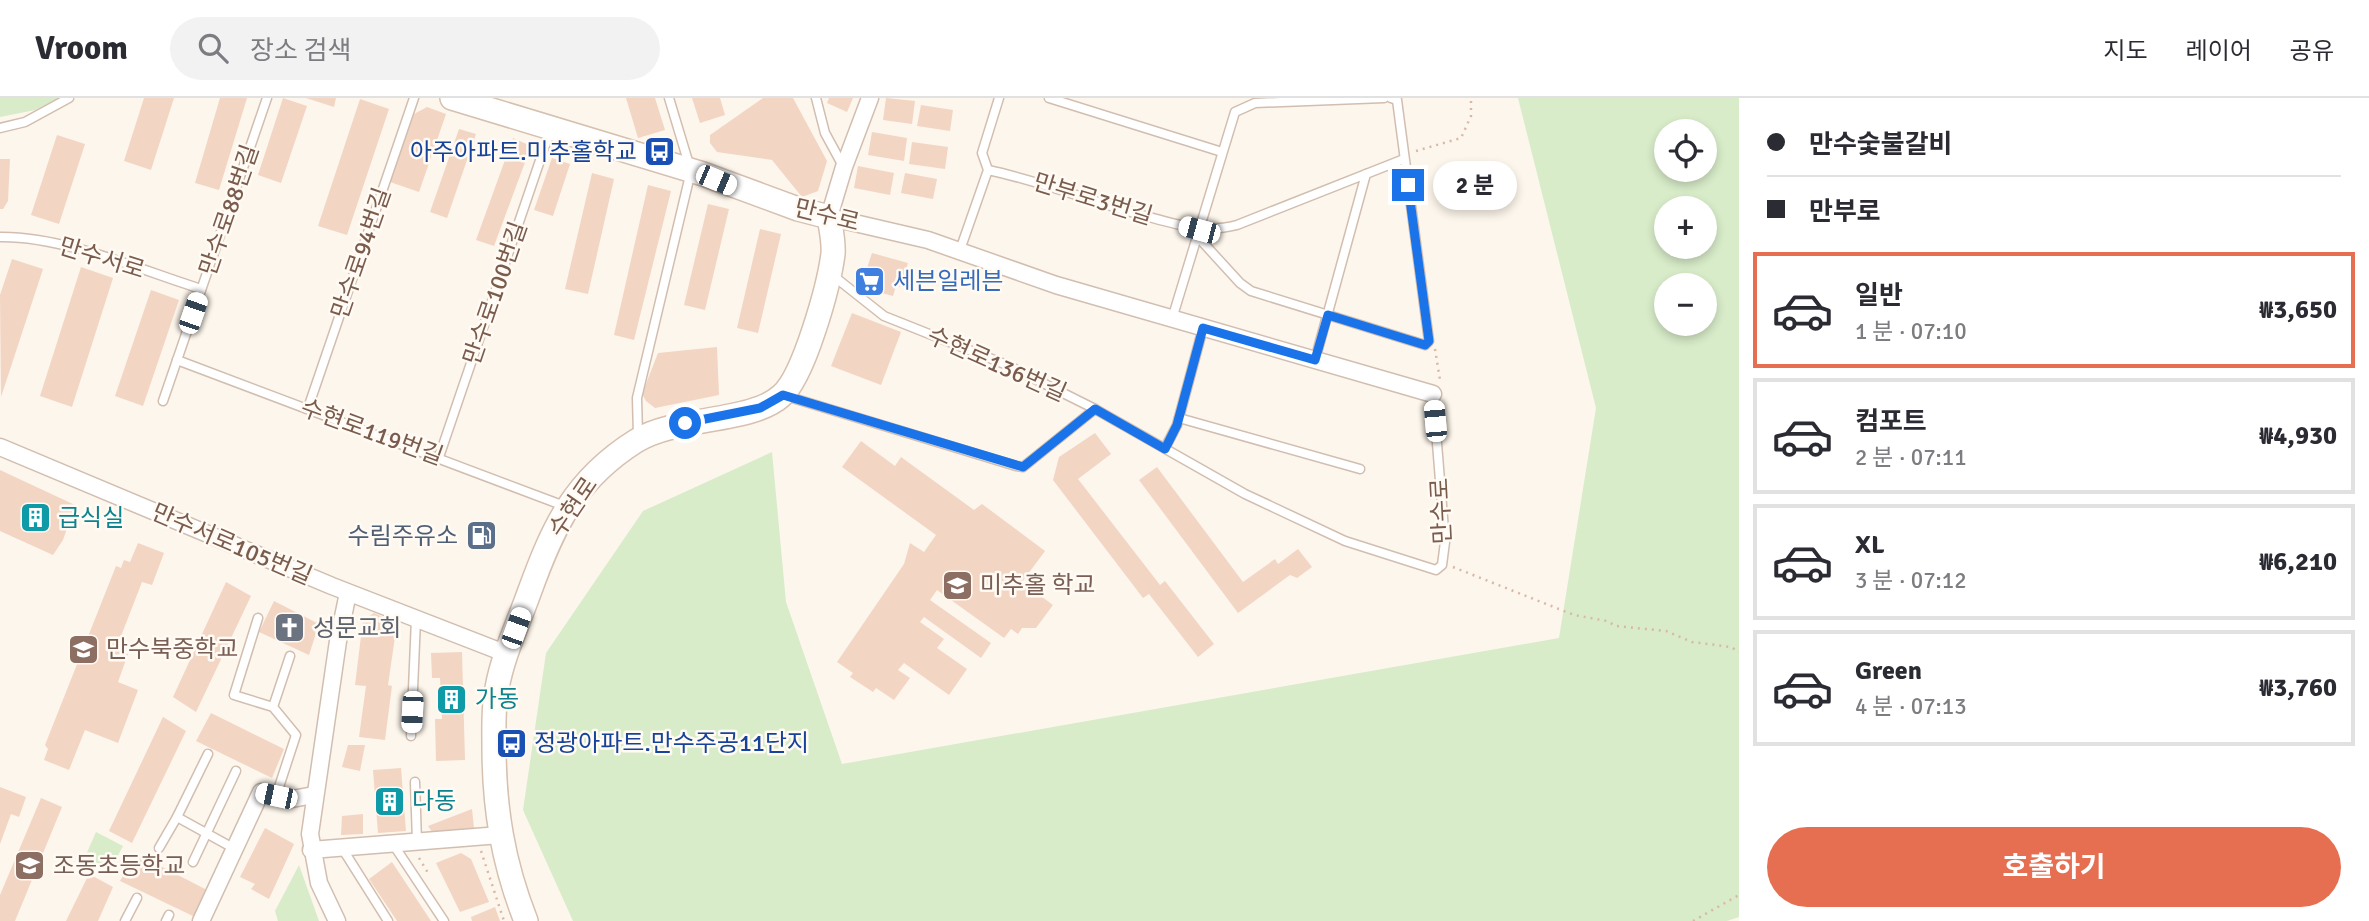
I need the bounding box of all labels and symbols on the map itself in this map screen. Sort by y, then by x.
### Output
bus stop icon: 아주아파트.미추홀학교 [643,135,677,169]
place label: 아주아파트.미추홀학교 [410,137,637,167]
street label: 만수로88번길 [193,141,265,279]
callout: 2 분 [1432,160,1516,210]
car [693,162,740,198]
street label: 만부로3번길 [1030,167,1156,231]
route end [1392,169,1424,201]
street label: 만수로94번길 [325,184,397,322]
street label: 만수로 [791,192,863,238]
car [1176,214,1223,246]
street label: 만수로100번길 [457,218,533,368]
street label: 만수서로 [55,231,149,285]
supermarket icon: 세븐일레븐 [853,264,887,298]
place label: 세븐일레븐 [893,266,1003,296]
car [177,290,210,336]
street label: 수현로136번길 [923,320,1071,408]
street label: 수현로119번길 [297,392,447,472]
car [1423,399,1448,443]
route start [669,407,701,439]
street label: 수현로 [542,471,604,543]
street label: 만수로 [1424,477,1458,545]
street label: 만수서로105번길 [147,497,317,591]
building icon: 급식실 [18,501,52,535]
place label: 급식실 [58,503,124,533]
fuel station icon: 수림주유소 [464,519,498,553]
place label: 수림주유소 [348,521,458,551]
school or university icon: 미추홀 학교 [940,568,974,602]
place label: 미추홀 학교 [980,570,1096,600]
car [499,605,534,651]
church icon: 성문교회 [273,611,307,645]
place label: 성문교회 [313,613,401,643]
school or university icon: 만수북중학교 [66,632,100,666]
place label: 만수북중학교 [106,634,238,664]
building icon: 가동 [435,682,469,716]
place label: 가동 [475,684,519,714]
car [401,690,424,734]
bus stop icon: 정광아파트.만수주공11단지 [494,726,528,760]
place label: 정광아파트.만수주공11단지 [534,728,809,758]
car [254,781,299,811]
building icon: 다동 [372,784,406,818]
place label: 다동 [412,786,456,816]
school or university icon: 조동초등학교 [13,849,47,883]
place label: 조동초등학교 [53,851,185,881]

